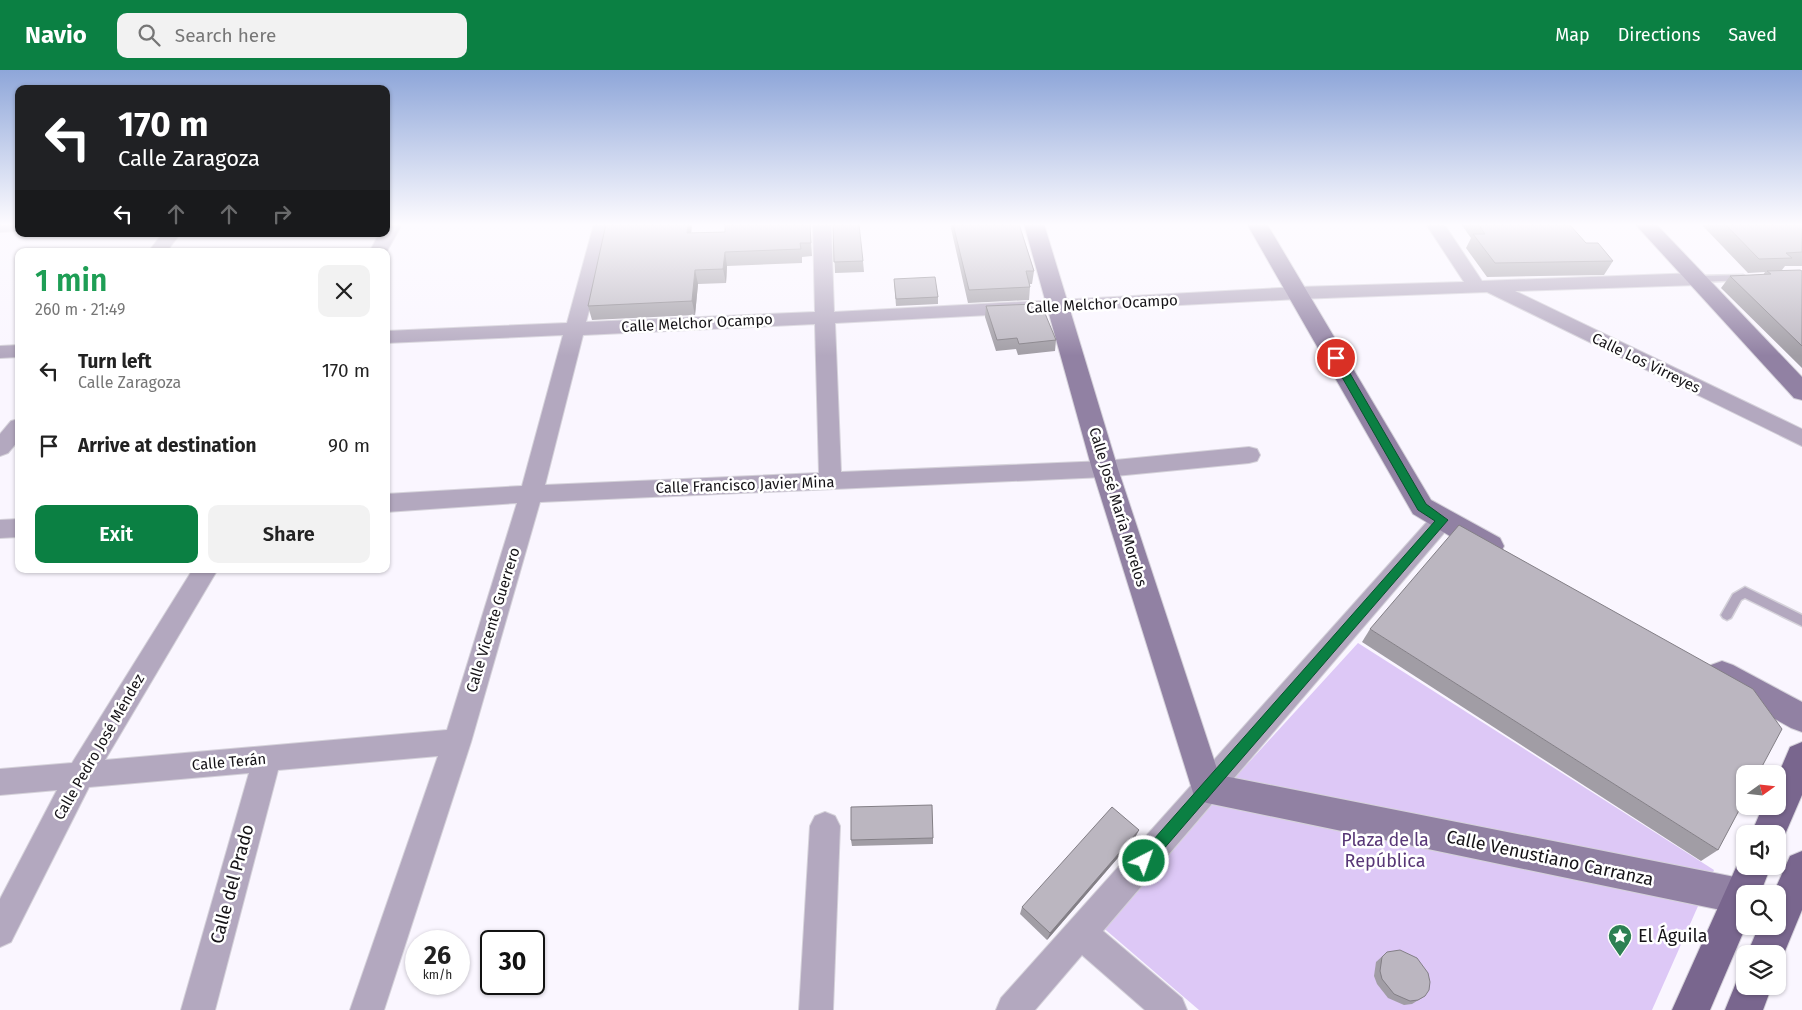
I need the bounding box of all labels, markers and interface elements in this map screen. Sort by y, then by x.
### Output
search box [117,13,467,58]
text: Navio [25,21,87,49]
icon: search [135,21,163,49]
text: Search here [175,24,276,47]
text: Map [1555,24,1590,46]
text: Directions [1618,24,1700,46]
text: Saved [1728,24,1777,46]
text: 170 m [118,103,209,145]
icon: left [35,105,100,170]
text: Calle Zaragoza [118,145,260,172]
icon: left [109,200,137,228]
icon: ahead [162,200,190,228]
icon: ahead [215,200,243,228]
icon: right [268,200,296,228]
text: 1 min [35,263,107,299]
button: close [318,265,370,317]
street label: Calle Melchor Ocampo [1026,291,1178,317]
text: 260 m · 21:49 [35,300,125,319]
street label: Calle Melchor Ocampo [621,310,773,336]
street label: Calle Los Virreyes [1589,329,1703,397]
pin [1315,337,1357,379]
icon: arrive [1322,344,1350,372]
text: Turn left [78,350,152,373]
icon: left [35,357,63,385]
text: 170 m [322,359,370,382]
text: Calle Zaragoza [78,373,181,392]
street label: Calle José María Morelos [1085,425,1151,589]
icon: arrive [35,432,63,460]
text: Arrive at destination [78,434,257,457]
text: 90 m [328,434,370,457]
street label: Calle Francisco Javier Mina [655,473,835,497]
button: Exit [35,505,198,563]
button: Share [208,505,370,563]
street label: Calle Vicente Guerrero [462,545,524,695]
street label: Calle Pedro José Méndez [50,671,148,823]
street label: Calle Terán [191,750,267,774]
north arrow [1736,765,1786,815]
map controls [1736,765,1786,995]
street label: Calle del Prado [206,822,258,946]
street label: Calle Venustiano Carranza [1444,825,1656,891]
button: sound [1736,825,1786,875]
park label: Plaza de la República [1341,829,1429,872]
position arrow [1117,834,1169,886]
button: search [1736,885,1786,935]
place icon: El Águila [1607,923,1633,957]
place label: El Águila [1638,924,1708,947]
speed limit sign: 30 [480,930,545,995]
text: 26 [424,941,451,971]
button: layers [1736,945,1786,995]
text: km/h [423,968,452,982]

